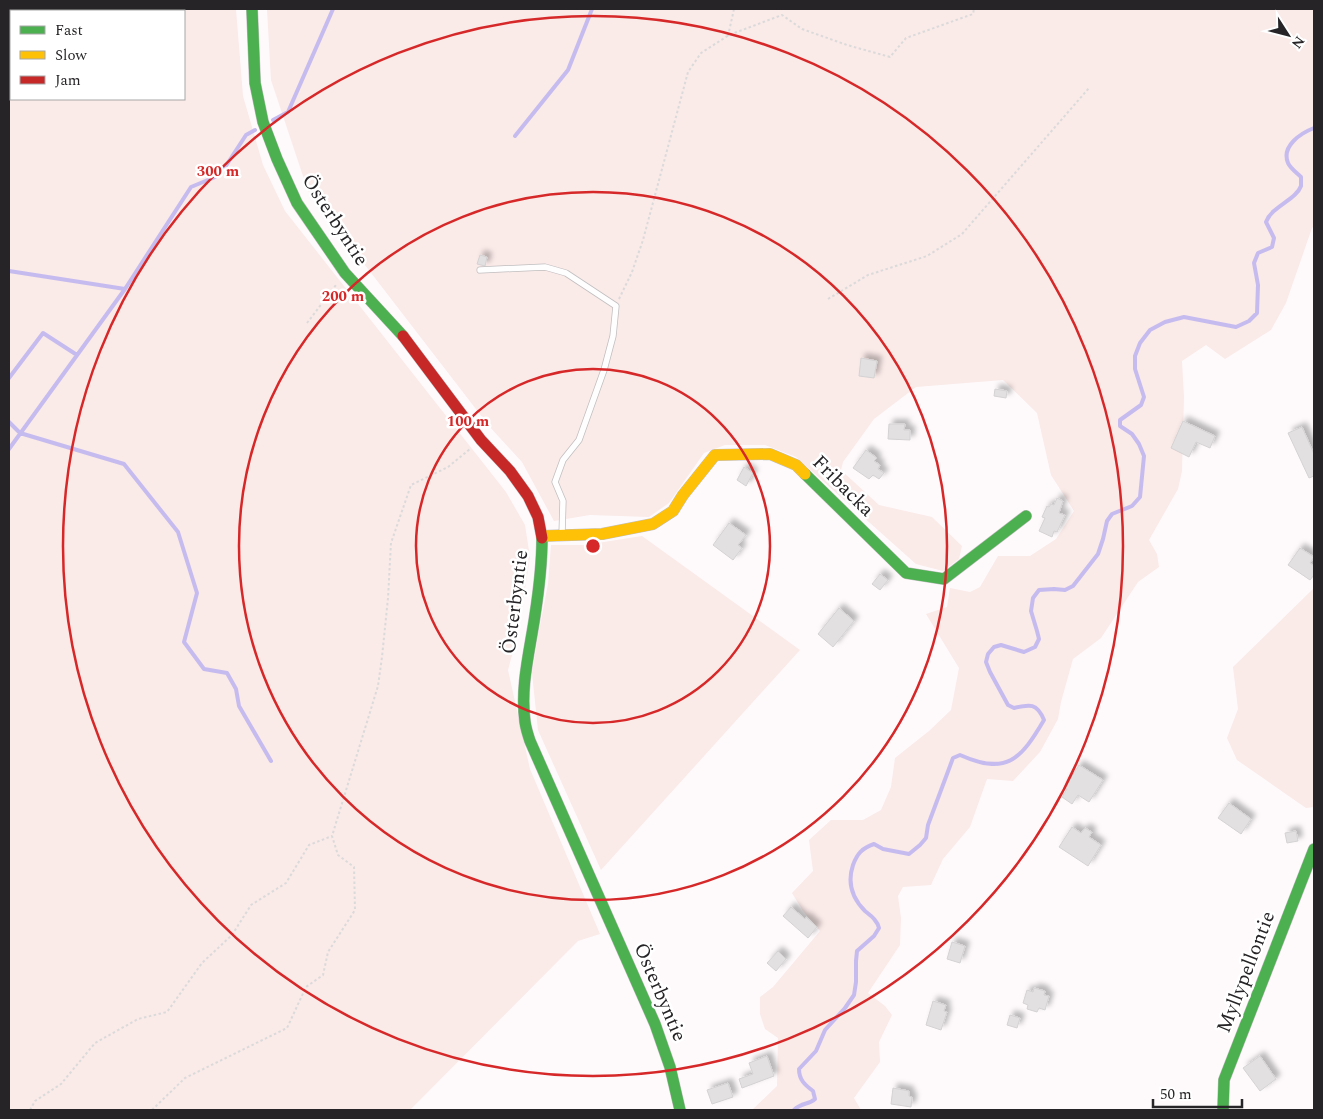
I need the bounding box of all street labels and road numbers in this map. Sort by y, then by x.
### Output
street label: Österbyntie [294,168,376,272]
street label: Fribacka [805,448,881,524]
street label: Österbyntie [494,548,536,656]
street label: Myllypellontie [1209,907,1283,1037]
street label: Österbyntie [626,938,694,1046]

